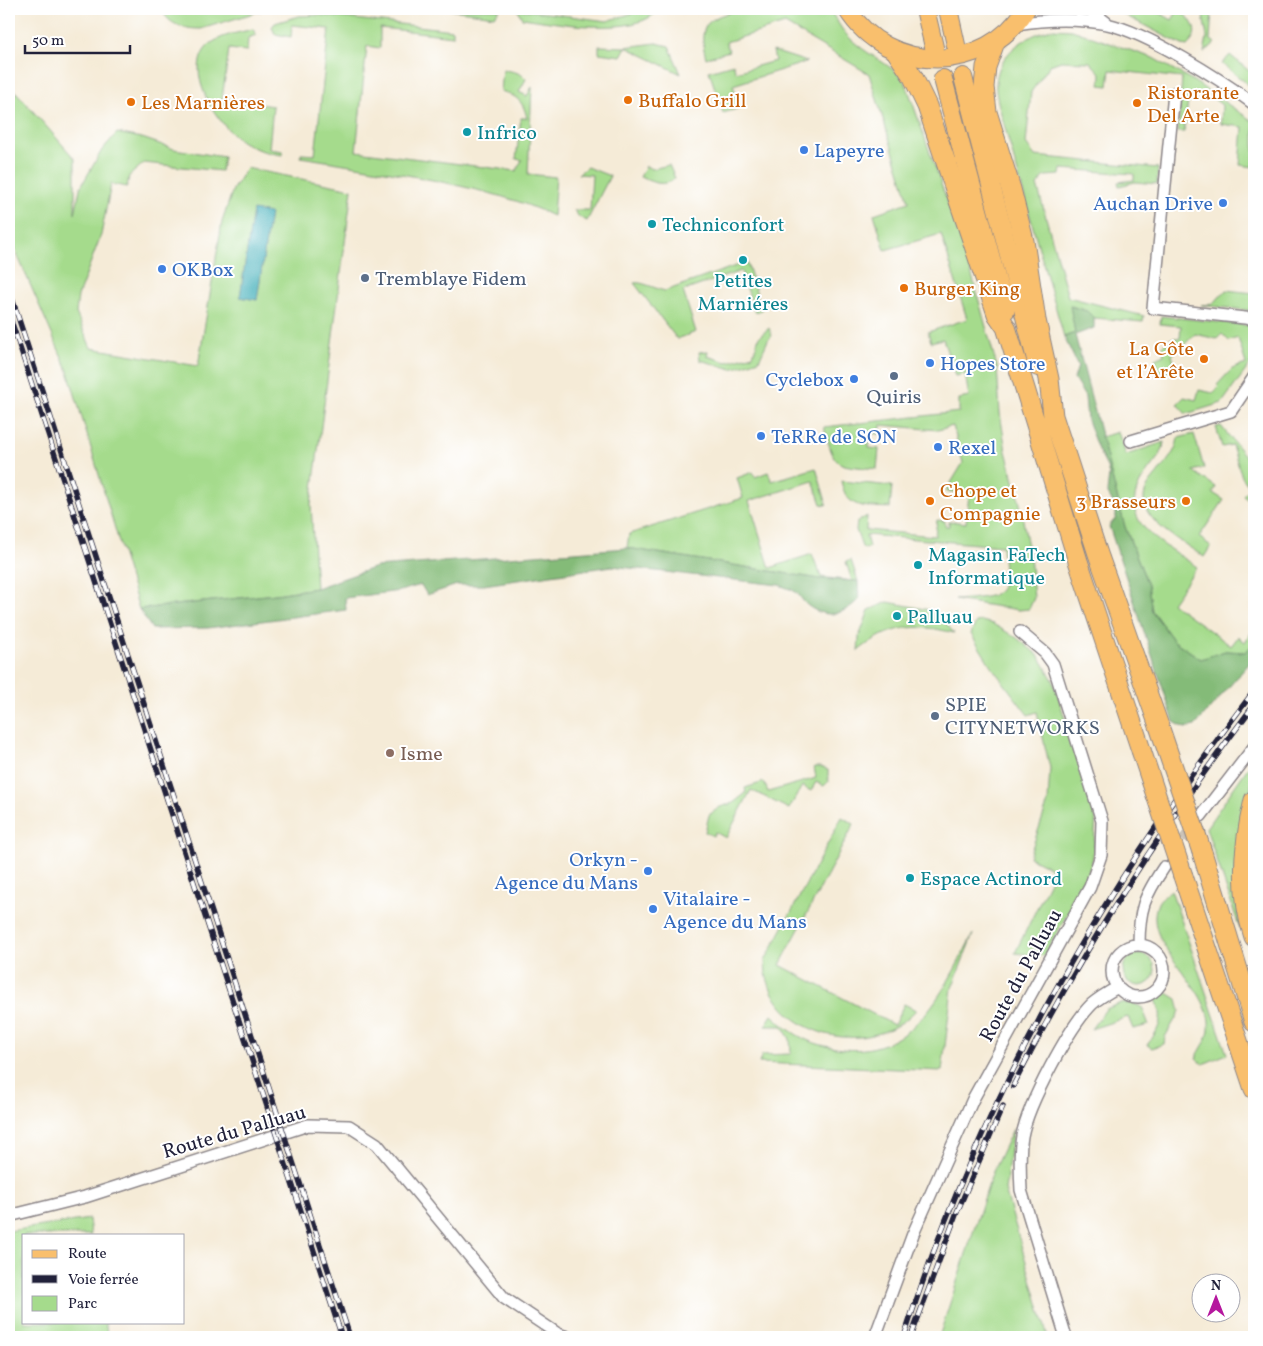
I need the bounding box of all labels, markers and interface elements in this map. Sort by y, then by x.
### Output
scale bar [25,22,130,54]
text: 50 m [32,31,64,52]
place label: Ristorante Del Arte [1147,80,1239,131]
place label: Buffalo Grill [638,88,747,116]
place label: Les Marnières [141,90,265,118]
marker: Buffalo Grill [622,94,634,106]
marker: Les Marnières [125,96,137,108]
marker: Ristorante Del Arte [1131,97,1143,109]
place label: Infrico [477,120,537,148]
marker: Infrico [461,126,473,138]
place label: Lapeyre [814,138,885,166]
marker: Lapeyre [798,144,810,156]
place label: Auchan Drive [1093,191,1213,219]
marker: Auchan Drive [1217,197,1229,209]
place label: Techniconfort [662,212,785,240]
marker: Techniconfort [646,218,658,230]
marker: Petites Marniéres [737,254,749,266]
place label: OKBox [172,257,233,285]
marker: OKBox [156,263,168,275]
place label: Tremblaye Fidem [375,266,527,294]
place label: Petites Marniéres [698,268,788,319]
marker: Tremblaye Fidem [359,272,371,284]
place label: Burger King [914,276,1020,304]
marker: Burger King [898,282,910,294]
place label: La Côte et l’Arête [1116,336,1194,387]
place label: Hopes Store [940,351,1046,379]
marker: La Côte et l’Arête [1198,353,1210,365]
marker: Hopes Store [924,357,936,369]
place label: Cyclebox [766,367,844,395]
marker: Quiris [888,370,900,382]
marker: Cyclebox [848,373,860,385]
place label: Quiris [867,384,921,412]
place label: TeRRe de SON [771,424,897,452]
marker: TeRRe de SON [755,430,767,442]
place label: Rexel [948,435,996,463]
marker: Rexel [932,441,944,453]
place label: Chope et Compagnie [940,478,1040,529]
place label: 3 Brasseurs [1076,489,1176,517]
marker: Chope et Compagnie [924,495,936,507]
marker: 3 Brasseurs [1180,495,1192,507]
place label: Magasin FaTech Informatique [928,542,1066,593]
marker: Magasin FaTech Informatique [912,559,924,571]
place label: Palluau [907,604,973,632]
marker: Palluau [891,610,903,622]
place label: SPIE CITYNETWORKS [945,692,1100,743]
marker: SPIE CITYNETWORKS [929,710,941,722]
place label: Isme [400,741,443,769]
marker: Isme [384,747,396,759]
place label: Orkyn - Agence du Mans [494,847,638,898]
marker: Orkyn - Agence du Mans [642,865,654,877]
place label: Espace Actinord [920,866,1062,894]
marker: Espace Actinord [904,872,916,884]
place label: Vitalaire - Agence du Mans [663,886,807,937]
marker: Vitalaire - Agence du Mans [647,903,659,915]
street label: Route du Palluau [974,904,1070,1048]
street label: Route du Palluau [159,1099,310,1167]
legend [22,1234,185,1324]
text: Route [68,1244,107,1265]
text: Voie ferrée [68,1270,139,1291]
north arrow [1190,1274,1240,1324]
text: N [1211,1277,1221,1296]
text: Parc [68,1294,97,1315]

